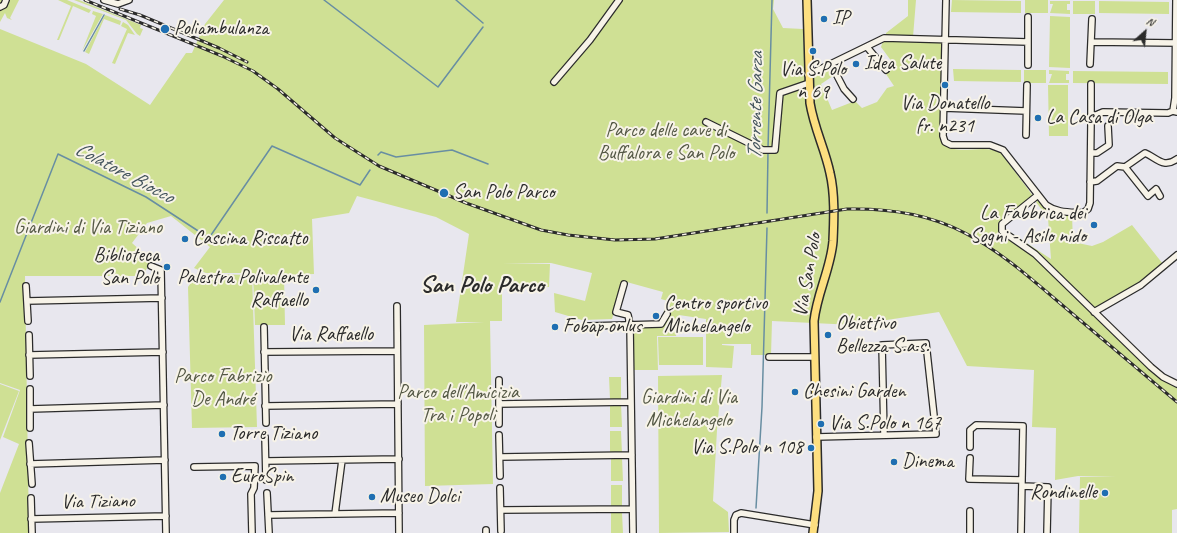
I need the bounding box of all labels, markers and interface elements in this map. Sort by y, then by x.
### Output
place label: IP [832,7,849,31]
north arrow [1125,12,1165,52]
marker: IP [819,14,829,24]
text: N [1144,14,1157,29]
place label: Poliambulanza [174,17,268,41]
marker: Poliambulanza [159,23,171,35]
marker: Via S.Polo n 69 [808,46,818,56]
water label: Torrente Garza [742,52,770,160]
place label: Idea Salute [864,52,941,76]
place label: Via S.Polo n 69 [780,58,846,105]
marker: Idea Salute [851,59,861,69]
marker: Via Donatello fr. n231 [940,80,950,90]
place label: Via Donatello fr. n231 [900,92,990,139]
place label: La Casa di Olga [1046,106,1152,130]
marker: La Casa di Olga [1033,113,1043,123]
park label: Parco delle cave di Buffalora e San Polo [598,119,734,166]
water label: Colatore Biocco [70,137,178,209]
place label: San Polo Parco [453,181,555,205]
marker: San Polo Parco [438,187,450,199]
place label: La Fabbrica dei Sogni - Asilo nido [970,202,1086,249]
park label: Giardini di Via Tiziano [14,216,162,240]
marker: La Fabbrica dei Sogni - Asilo nido [1089,220,1099,230]
place label: Cascina Riscatto [193,227,307,251]
street label: Via San Polo [789,231,827,319]
marker: Cascina Riscatto [180,234,190,244]
place label: Biblioteca San Polo [94,244,159,291]
marker: Biblioteca San Polo [162,262,172,272]
place label: Palestra Polivalente Raffaello [178,266,308,313]
district label: San Polo Parco [420,272,544,300]
marker: Palestra Polivalente Raffaello [311,285,321,295]
place label: Centro sportivo Michelangelo [664,292,767,339]
marker: Centro sportivo Michelangelo [651,311,661,321]
place label: Obiettivo Bellezza S.a.s. [836,312,929,359]
place label: Fobap onlus [563,315,642,339]
marker: Fobap onlus [550,322,560,332]
street label: Via Raffaello [289,323,373,347]
marker: Obiettivo Bellezza S.a.s. [823,330,833,340]
park label: Parco Fabrizio De André [174,365,272,412]
place label: Chesini Garden [803,380,905,404]
park label: Parco dell'Amicizia Tra i Popoli [397,381,519,428]
park label: Giardini di Via Michelangelo [641,386,737,433]
marker: Chesini Garden [790,387,800,397]
place label: Via S.Polo n 167 [829,412,941,436]
marker: Via S.Polo n 167 [816,419,826,429]
place label: Torre Tiziano [230,422,317,446]
marker: Torre Tiziano [217,429,227,439]
place label: Via S.Polo n 108 [691,436,803,460]
marker: Via S.Polo n 108 [806,443,816,453]
place label: Dinema [902,450,954,474]
marker: Dinema [889,457,899,467]
place label: EuroSpin [231,465,293,489]
marker: EuroSpin [218,472,228,482]
place label: Rondinelle [1030,481,1097,505]
place label: Museo Dolci [380,485,460,509]
marker: Rondinelle [1100,488,1110,498]
street label: Via Tiziano [61,489,135,515]
marker: Museo Dolci [367,492,377,502]

